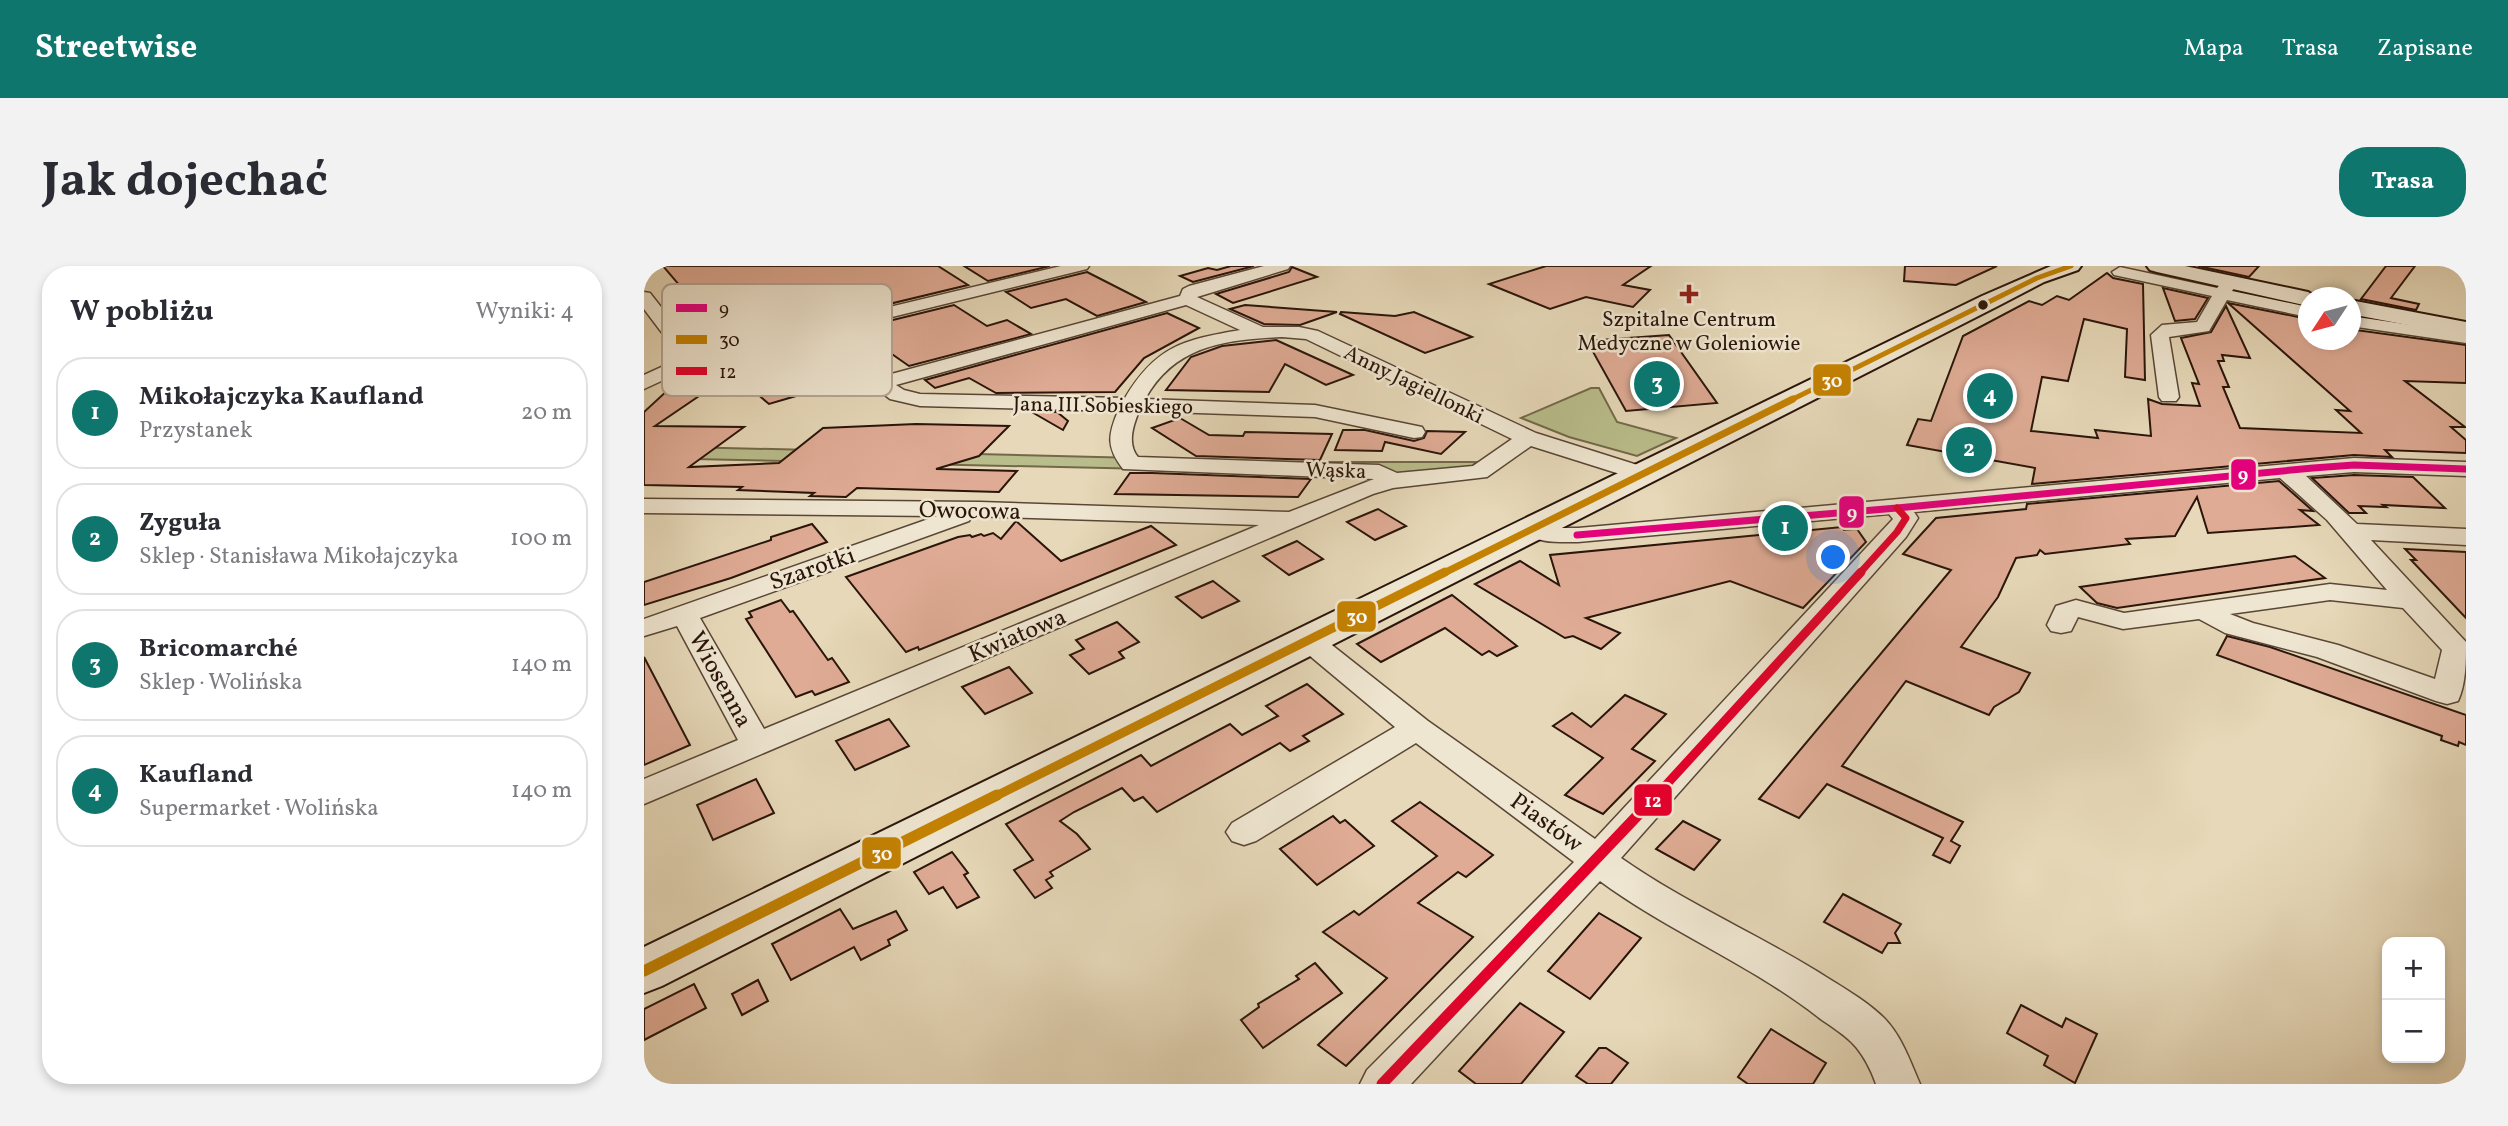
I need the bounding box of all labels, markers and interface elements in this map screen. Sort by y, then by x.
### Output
text: Streetwise [35,26,197,72]
text: Mapa [2184,32,2244,66]
text: Trasa [2282,32,2339,66]
text: Zapisane [2377,32,2473,66]
button: Trasa [2339,147,2466,217]
text: Jak dojechać [42,148,328,217]
legend [662,284,892,396]
marker: Szpitalne Centrum Medyczne w Goleniowie [1679,284,1699,304]
north arrow [2298,287,2361,350]
text: W pobliżu [70,291,213,333]
text: Wyniki: 4 [476,296,574,328]
text: 9 [719,297,729,323]
unlabelled marker [1976,298,1990,312]
place label: Szpitalne Centrum Medyczne w Goleniowie [1578,306,1800,359]
text: 30 [719,328,740,354]
street label: Anny Jagiellonki [1339,339,1488,432]
pin: 3 [1634,358,1680,410]
text: 12 [719,360,737,386]
line badge: 30 [1812,363,1852,397]
text: 30 [1821,369,1843,395]
pin: 4 [1967,370,2013,422]
text: Mikołajczyka Kaufland [139,379,424,415]
street label: Jana III Sobieskiego [1013,390,1193,423]
text: 1 [90,397,100,429]
text: 20 m [521,397,572,429]
text: Przystanek [139,415,253,447]
pin: 2 [1946,424,1992,476]
street label: Wąska [1305,456,1367,487]
line badge: 9 [2230,458,2257,491]
text: 9 [2238,463,2248,489]
street label: Owocowa [918,494,1021,530]
line badge: 9 [1838,495,1865,529]
text: 9 [1847,501,1857,527]
pin: 1 [1762,502,1808,554]
text: Zyguła [139,505,222,541]
text: 2 [89,523,101,555]
text: 100 m [510,523,572,555]
street label: Szarotki [765,539,860,600]
your location [1816,540,1850,574]
text: Sklep · Stanisława Mikołajczyka [139,541,459,573]
line badge: 30 [1336,600,1377,633]
street label: Kwiatowa [964,601,1072,673]
text: 30 [1346,605,1368,631]
street label: Wiosenna [679,626,760,734]
text: Bricomarché [139,631,298,667]
text: 3 [89,649,101,681]
text: 140 m [511,649,572,681]
text: Sklep · Wolińska [139,667,303,699]
text: Kaufland [139,757,253,793]
text: 4 [88,775,102,807]
text: 140 m [511,775,572,807]
line badge: 12 [1633,783,1673,817]
street label: Piastów [1502,786,1590,862]
text: 12 [1644,789,1662,815]
text: Supermarket · Wolińska [139,793,379,825]
line badge: 30 [861,836,902,870]
text: 30 [871,842,893,868]
map controls [2382,937,2445,1063]
button: + [2382,937,2445,1000]
button: − [2382,1000,2445,1063]

